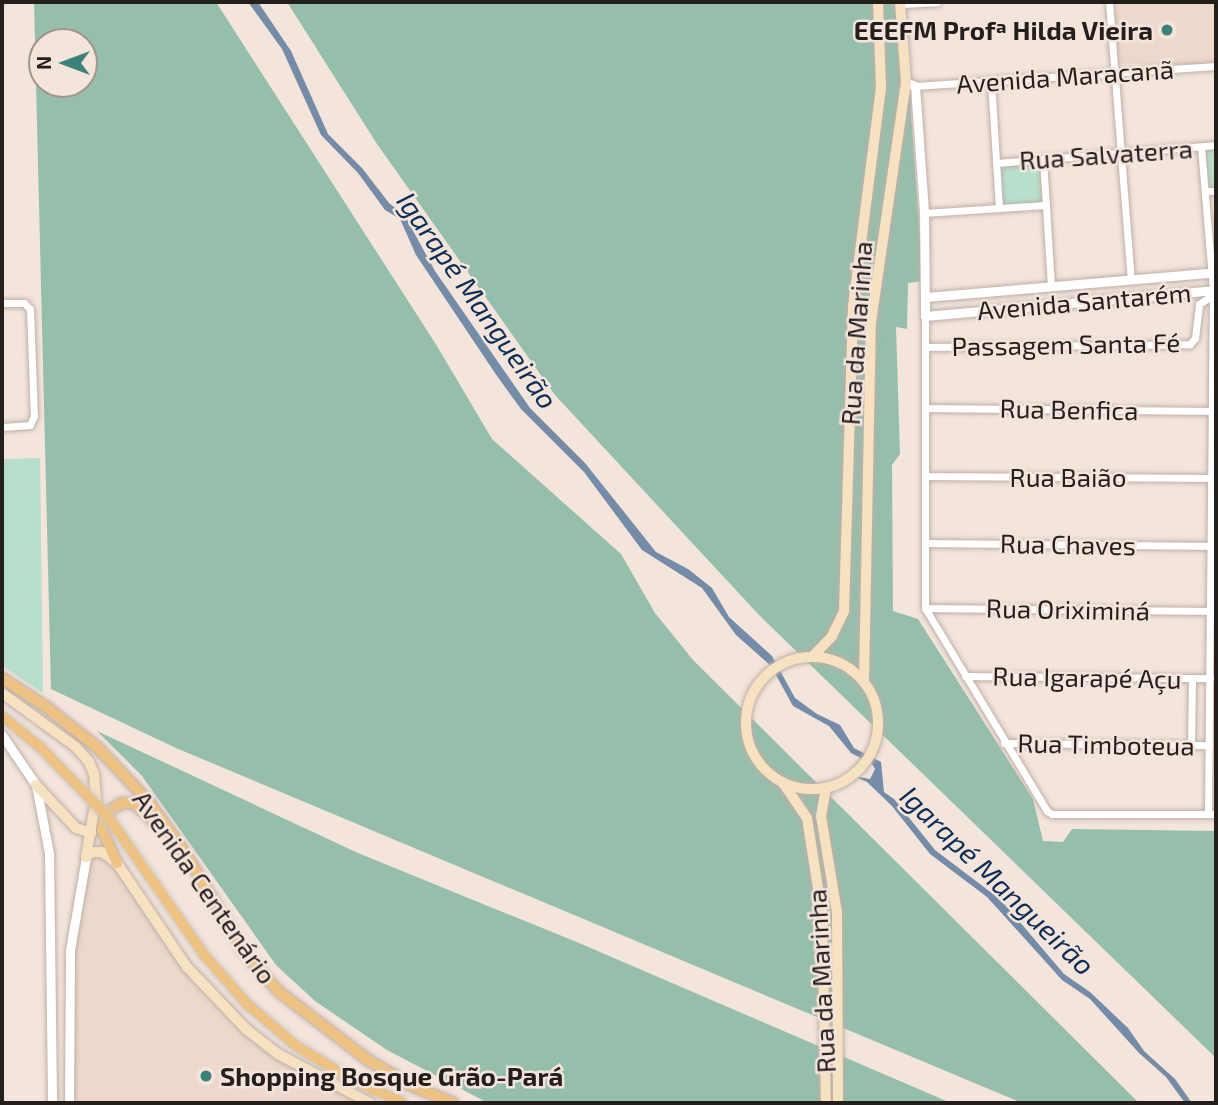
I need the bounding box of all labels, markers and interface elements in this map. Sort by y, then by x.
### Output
place label: EEEFM Profª Hilda Vieira [853,14,1153,46]
marker: EEEFM Profª Hilda Vieira [1159,22,1175,38]
north arrow [28,28,98,98]
street label: Avenida Maracanã [955,53,1175,99]
text: N [32,56,55,70]
street label: Rua Salvaterra [1018,132,1194,176]
water label: Igarapé Mangueirão [391,185,565,415]
street label: Rua da Marinha [834,240,878,426]
street label: Avenida Santarém [976,276,1192,326]
street label: Passagem Santa Fé [951,326,1181,362]
street label: Rua Benfica [999,392,1139,426]
street label: Rua Baião [1010,461,1126,493]
street label: Rua Chaves [1000,527,1136,561]
street label: Rua Oriximiná [986,592,1150,626]
street label: Rua Igarapé Açu [992,660,1182,694]
street label: Rua Timboteua [1017,727,1195,761]
water label: Igarapé Mangueirão [894,779,1102,981]
street label: Avenida Centenário [127,784,283,990]
street label: Rua da Marinha [801,888,841,1074]
place label: Shopping Bosque Grão-Pará [220,1060,563,1092]
marker: Shopping Bosque Grão-Pará [198,1068,214,1084]

